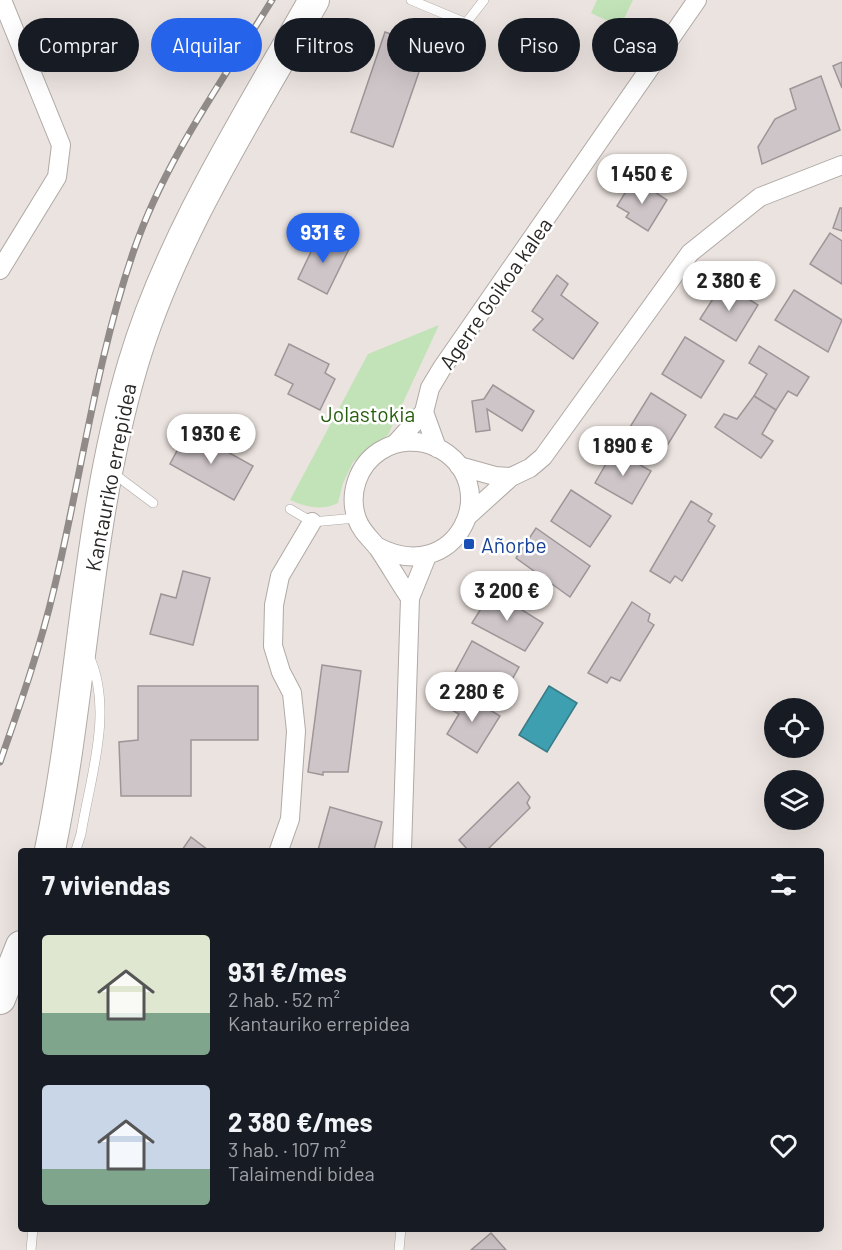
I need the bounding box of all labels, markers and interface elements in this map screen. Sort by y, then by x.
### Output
chip: Comprar [18,18,139,72]
chip: Alquilar [151,18,262,72]
chip: Filtros [274,18,375,72]
chip: Nuevo [387,18,486,72]
chip: Piso [498,18,580,72]
chip: Casa [592,18,678,72]
pin: 1 450 € [587,154,697,205]
text: 1 450 € [611,161,673,185]
street label: Agerre Goikoa kalea [433,212,557,374]
pin: 931 € [281,213,365,264]
text: 931 € [300,220,346,244]
pin: 2 380 € [674,261,784,312]
text: 2 380 € [697,268,761,292]
street label: Kantauriko errepidea [79,381,141,573]
park label: Jolastokia [321,401,415,426]
pin: 1 930 € [156,414,266,465]
text: 1 930 € [181,421,241,445]
pin: 1 890 € [568,426,678,477]
text: 1 890 € [593,433,653,457]
place label: Añorbe [481,532,547,557]
marker: Añorbe [462,537,476,551]
pin: 3 200 € [452,571,562,622]
text: 3 200 € [474,578,540,602]
pin: 2 280 € [417,672,527,723]
text: 2 280 € [439,679,505,703]
map controls [764,698,824,830]
button: locate [764,698,824,758]
button: layers [764,770,824,830]
icon: filters [767,868,800,901]
text: 7 viviendas [42,869,170,900]
text: 931 €/mes [228,956,347,987]
icon: home [90,959,162,1031]
icon: heart [767,979,800,1012]
text: 2 hab. · 52 m² [228,987,340,1011]
text: Kantauriko errepidea [228,1011,410,1035]
text: 2 380 €/mes [228,1106,373,1137]
icon: home [90,1109,162,1181]
icon: heart [767,1129,800,1162]
text: 3 hab. · 107 m² [228,1137,346,1161]
text: Talaimendi bidea [228,1161,375,1185]

